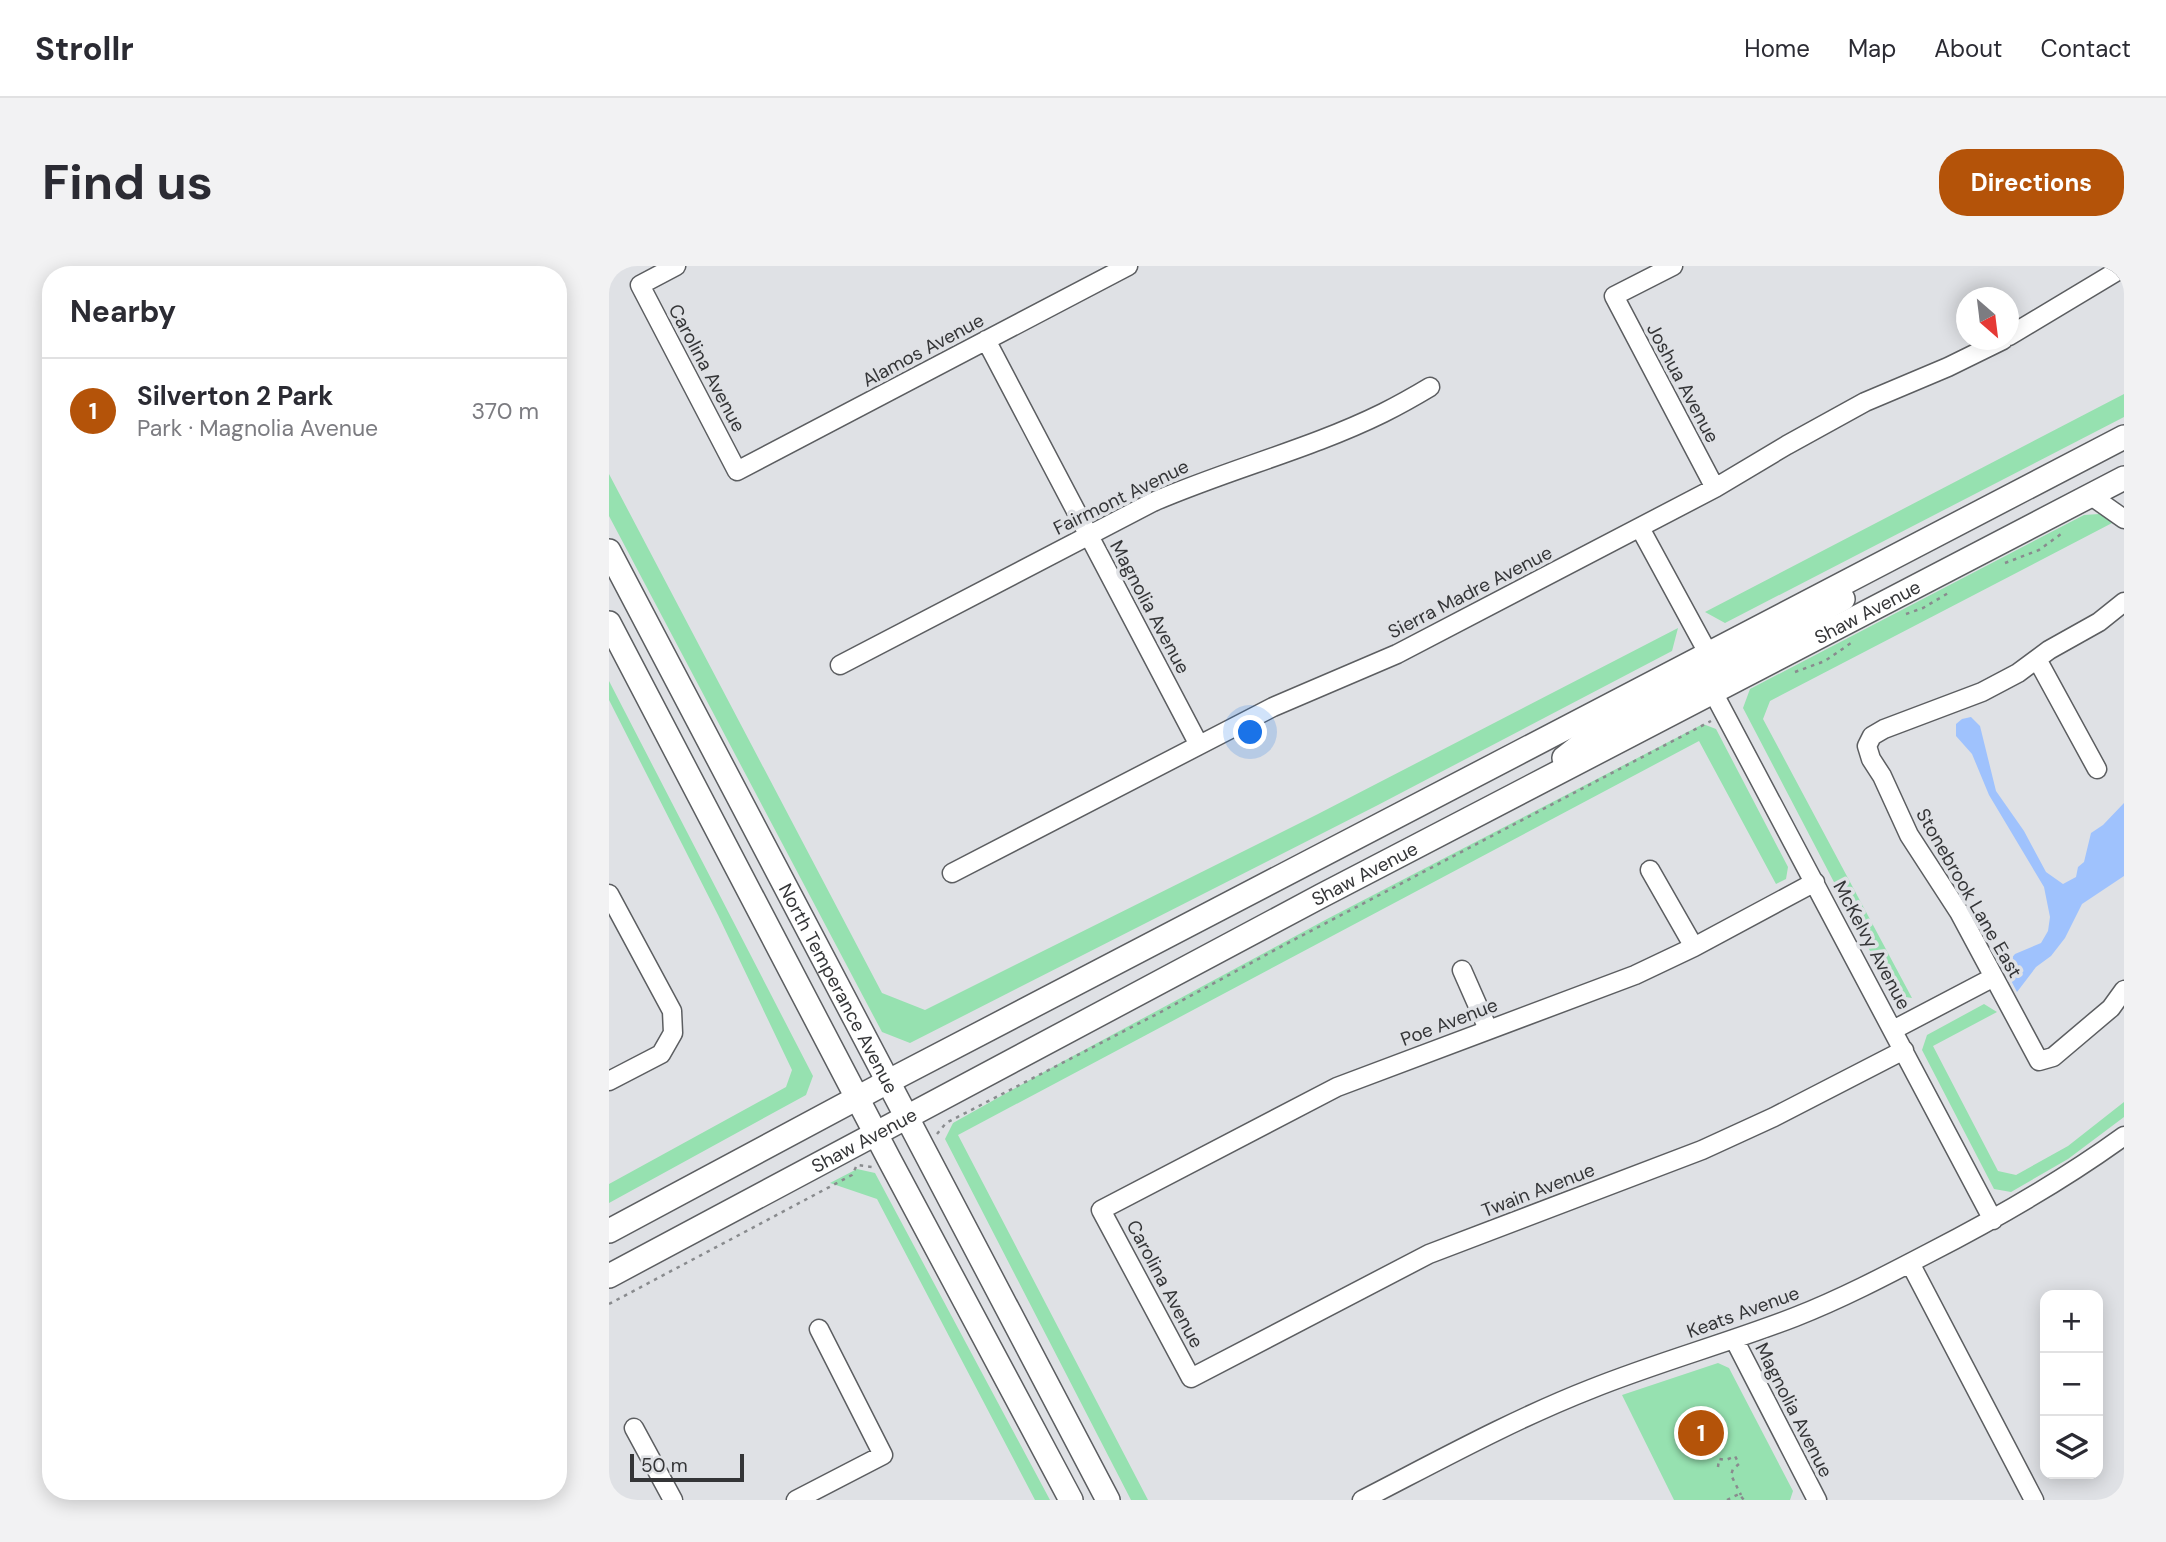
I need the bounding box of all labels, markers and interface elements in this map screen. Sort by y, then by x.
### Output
text: Strollr [35,27,134,70]
text: Home [1744,33,1810,64]
text: Map [1848,33,1896,64]
text: About [1934,33,2003,64]
text: Contact [2041,33,2131,64]
button: Directions [1939,149,2124,216]
text: Find us [42,150,213,214]
north arrow [1956,287,2019,350]
text: Nearby [70,292,176,331]
street label: Carolina Avenue [663,300,751,436]
street label: Alamos Avenue [858,307,988,393]
street label: Joshua Avenue [1641,319,1725,447]
text: Silverton 2 Park [137,379,333,413]
text: 1 [89,396,97,426]
text: 370 m [471,396,539,426]
text: Park · Magnolia Avenue [137,413,378,443]
street label: Fairmont Avenue [1049,453,1193,541]
street label: Magnolia Avenue [1104,536,1196,678]
street label: Sierra Madre Avenue [1384,540,1556,644]
street label: Shaw Avenue [1810,574,1925,650]
your location [1233,715,1267,749]
street label: Stonebrook Lane East [1910,804,2028,982]
street label: Shaw Avenue [1307,835,1422,911]
street label: McKelvy Avenue [1828,876,1916,1014]
street label: North Temperance Avenue [773,879,904,1098]
street label: Poe Avenue [1397,992,1501,1052]
street label: Shaw Avenue [807,1102,921,1178]
street label: Twain Avenue [1478,1157,1598,1223]
street label: Carolina Avenue [1121,1216,1209,1352]
street label: Keats Avenue [1683,1280,1803,1344]
map controls [2040,1290,2103,1479]
button: + [2040,1290,2103,1353]
street label: Magnolia Avenue [1749,1338,1839,1482]
button: − [2040,1353,2103,1416]
pin: 1 [1678,1407,1724,1459]
button: layers [2040,1416,2103,1479]
scale bar [630,1451,744,1483]
text: 50 m [641,1453,688,1478]

